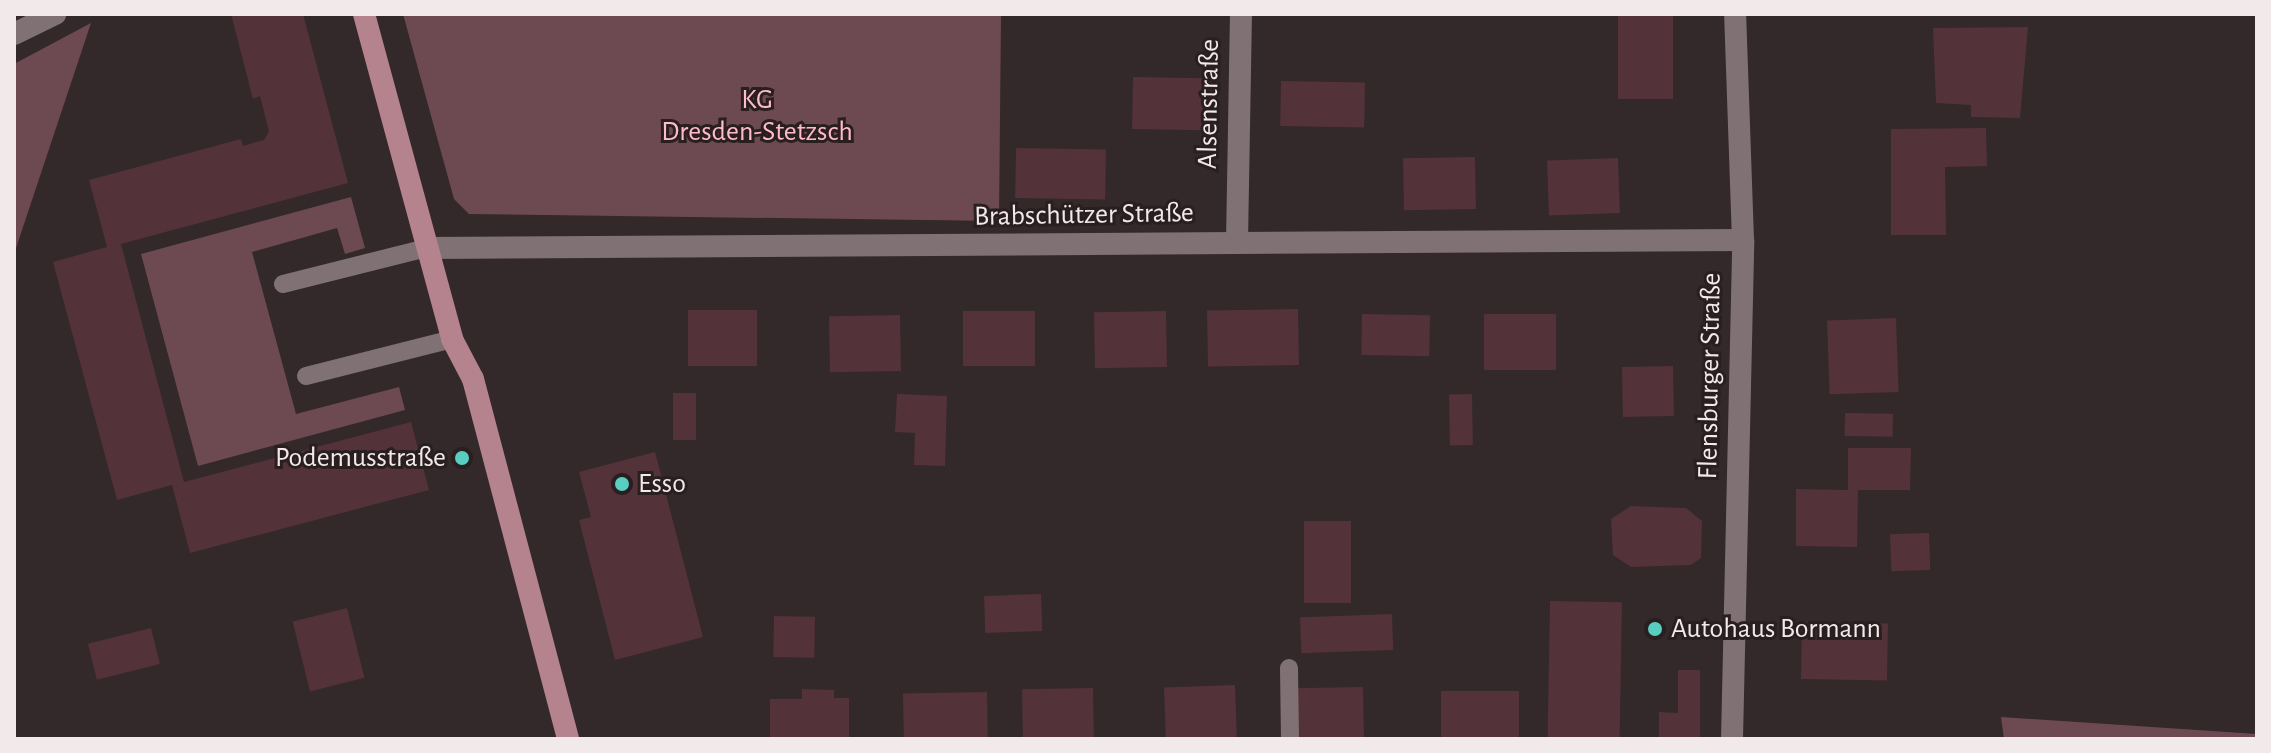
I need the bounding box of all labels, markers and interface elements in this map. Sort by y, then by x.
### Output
street label: Alsenstraße [1191,39,1227,169]
park label: KG Dresden-Stetzsch [661,83,853,149]
street label: Brabschützer Straße [974,196,1194,234]
street label: Flensburger Straße [1691,272,1729,480]
place label: Podemusstraße [275,441,446,475]
marker: Podemusstraße [453,449,471,467]
place label: Esso [638,467,686,501]
marker: Esso [613,475,631,493]
place label: Autohaus Bormann [1671,612,1881,646]
marker: Autohaus Bormann [1646,620,1664,638]

